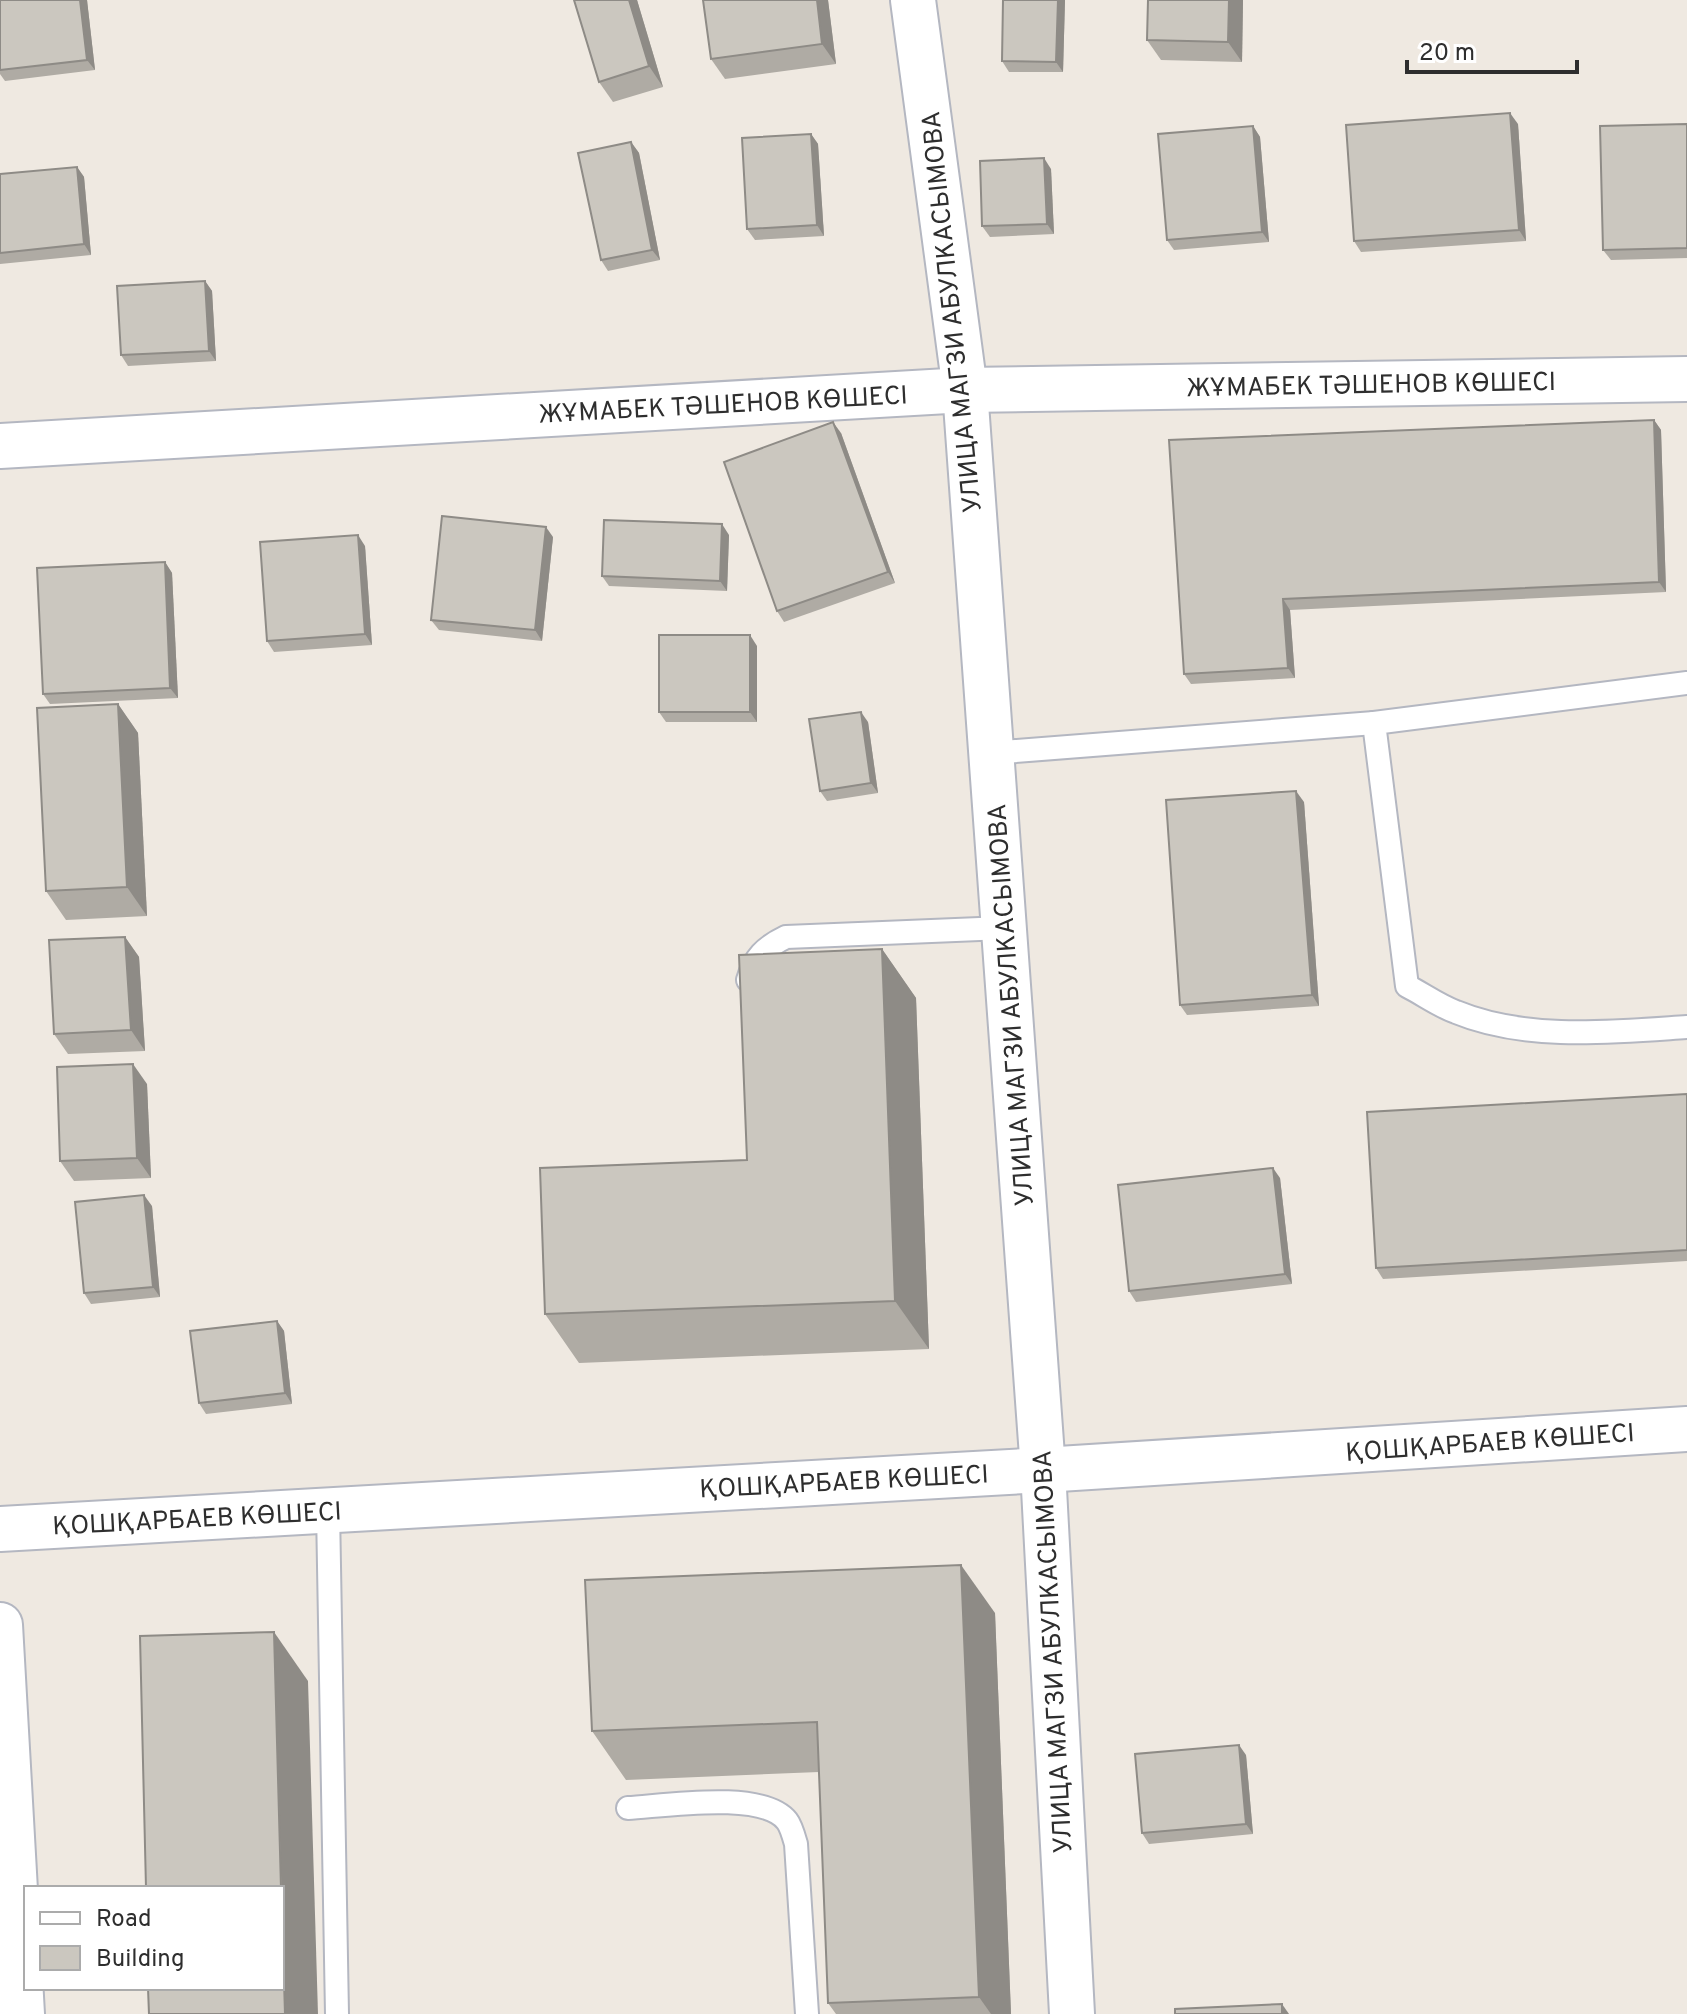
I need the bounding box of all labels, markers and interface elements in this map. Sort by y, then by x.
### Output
scale bar [1407,24,1577,74]
text: 20 m [1419,39,1475,69]
street label: УЛИЦА МАГЗИ АБУЛКАСЫМОВА [916,109,991,514]
street label: ЖҰМАБЕК ТӘШЕНОВ КӨШЕСІ [1186,367,1556,406]
street label: ЖҰМАБЕК ТӘШЕНОВ КӨШЕСІ [538,380,909,433]
street label: УЛИЦА МАГЗИ АБУЛКАСЫМОВА [982,802,1043,1207]
street label: ҚОШҚАРБАЕВ КӨШЕСІ [1344,1418,1636,1471]
street label: УЛИЦА МАГЗИ АБУЛКАСЫМОВА [1027,1449,1082,1854]
street label: ҚОШҚАРБАЕВ КӨШЕСІ [699,1459,990,1508]
street label: ҚОШҚАРБАЕВ КӨШЕСІ [52,1496,343,1545]
legend [24,1886,284,1990]
text: Road [96,1905,152,1935]
text: Building [96,1945,185,1975]

